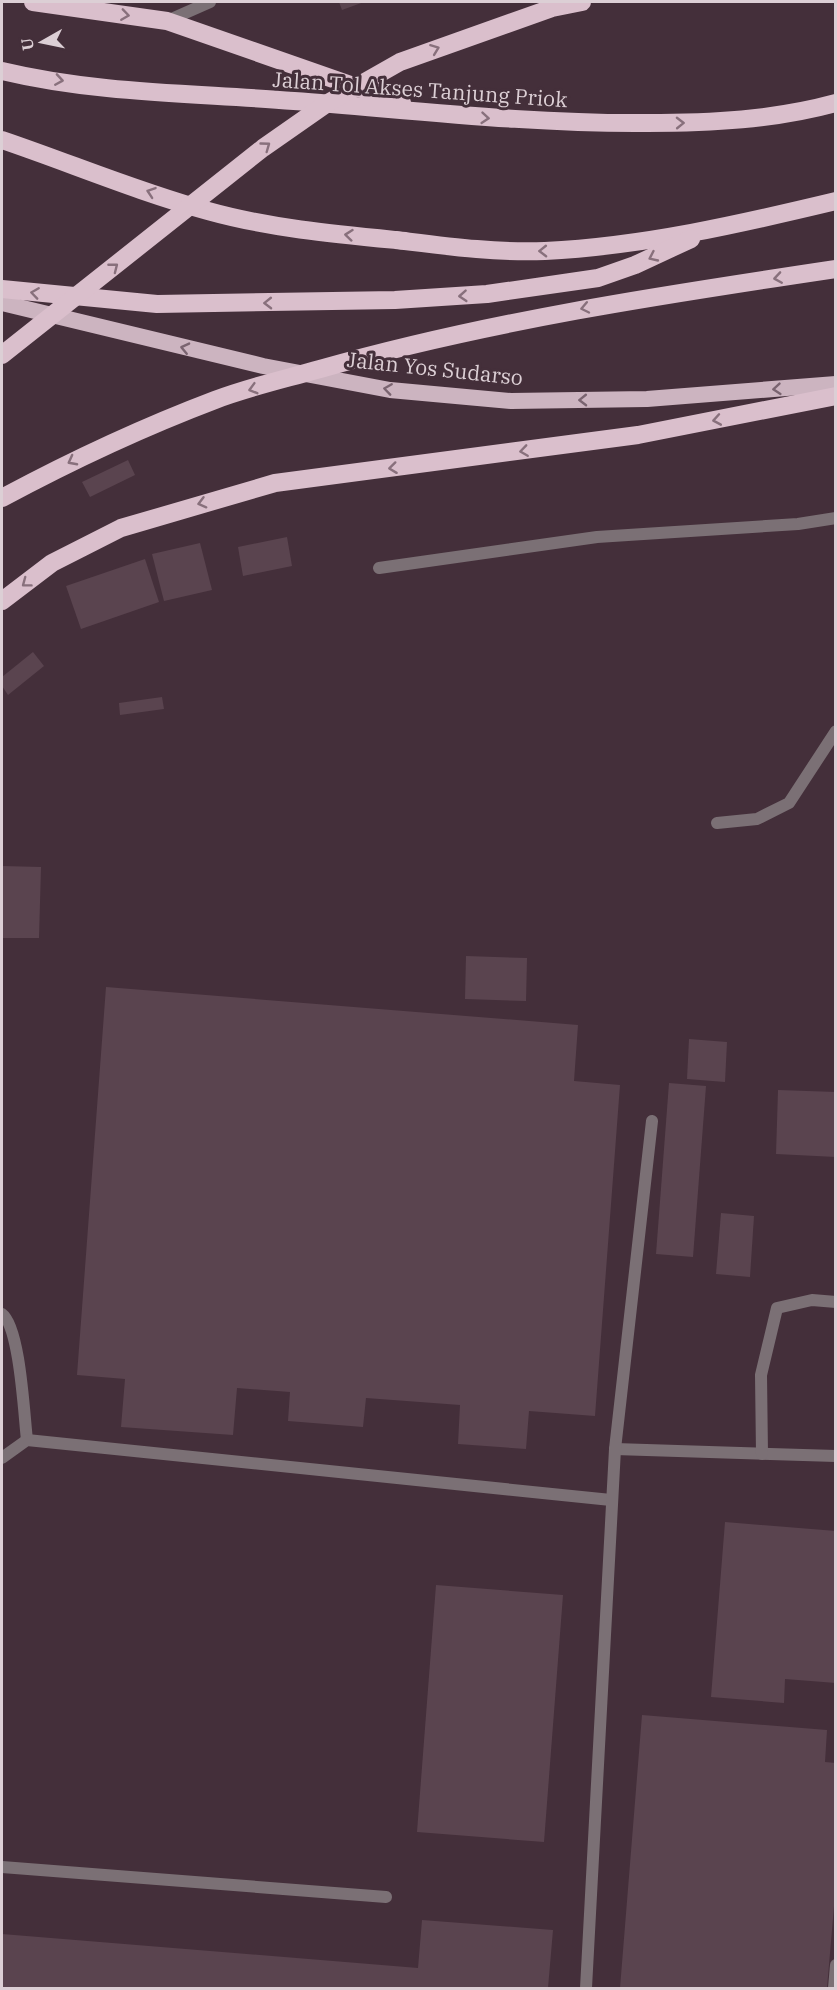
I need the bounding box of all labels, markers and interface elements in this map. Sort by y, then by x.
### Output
one-way arrow [120,9,130,21]
north arrow [12,12,72,72]
text: U [16,37,38,52]
one-way arrow [429,44,440,57]
street label: Jalan Tol Akses Tanjung Priok [272,65,569,113]
one-way arrow [55,74,64,86]
one-way arrow [480,111,489,124]
one-way arrow [675,117,684,129]
one-way arrow [260,142,271,153]
one-way arrow [146,186,157,199]
one-way arrow [345,230,354,242]
one-way arrow [539,244,548,257]
one-way arrow [648,250,659,262]
one-way arrow [107,264,118,275]
one-way arrow [773,271,782,283]
one-way arrow [30,288,40,300]
one-way arrow [459,289,468,302]
one-way arrow [264,296,273,309]
one-way arrow [580,301,590,314]
one-way arrow [181,342,191,355]
street label: Jalan Yos Sudarso [346,345,524,391]
one-way arrow [248,382,259,394]
one-way arrow [773,383,782,396]
one-way arrow [384,384,393,396]
one-way arrow [578,394,587,406]
one-way arrow [712,413,722,426]
one-way arrow [519,445,529,457]
one-way arrow [68,454,78,465]
one-way arrow [389,461,398,473]
one-way arrow [197,496,208,508]
one-way arrow [21,575,32,586]

